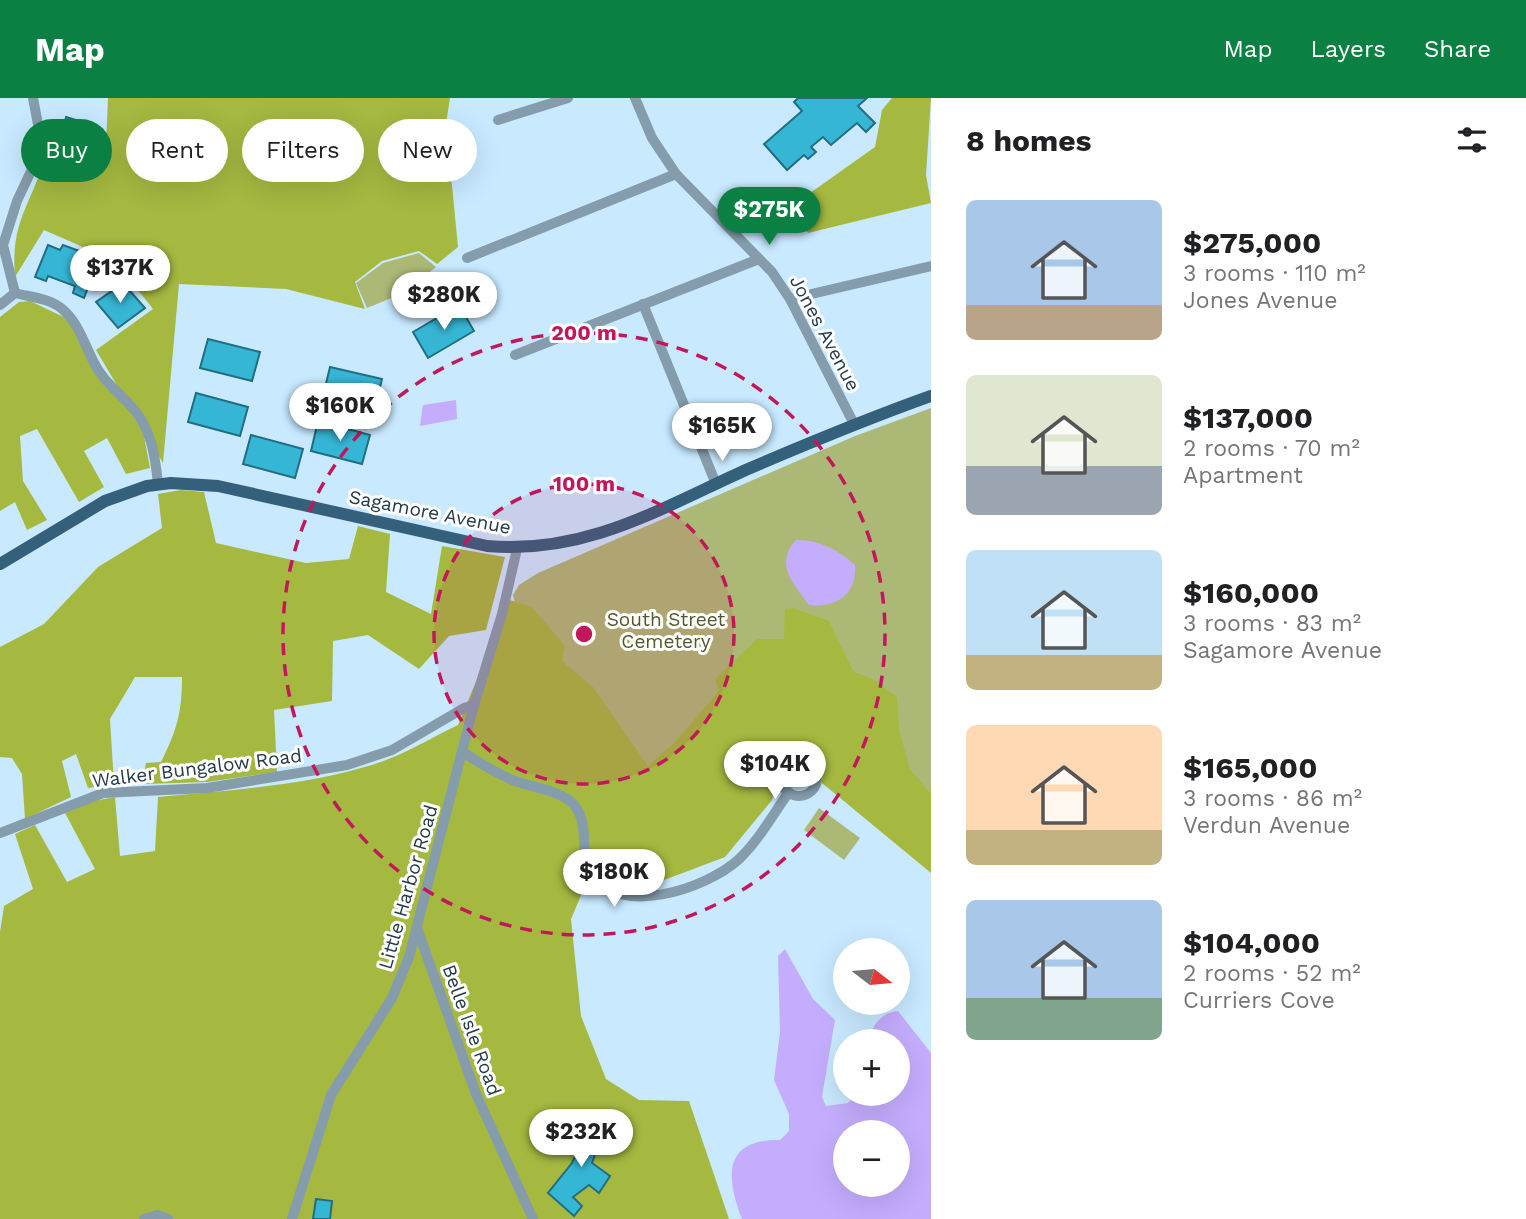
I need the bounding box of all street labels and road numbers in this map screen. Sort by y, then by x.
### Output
street label: Jones Avenue [785,271,865,395]
street label: Sagamore Avenue [347,485,513,539]
street label: Walker Bungalow Road [91,744,303,792]
street label: Little Harbor Road [373,802,443,972]
street label: Belle Isle Road [438,961,506,1099]

